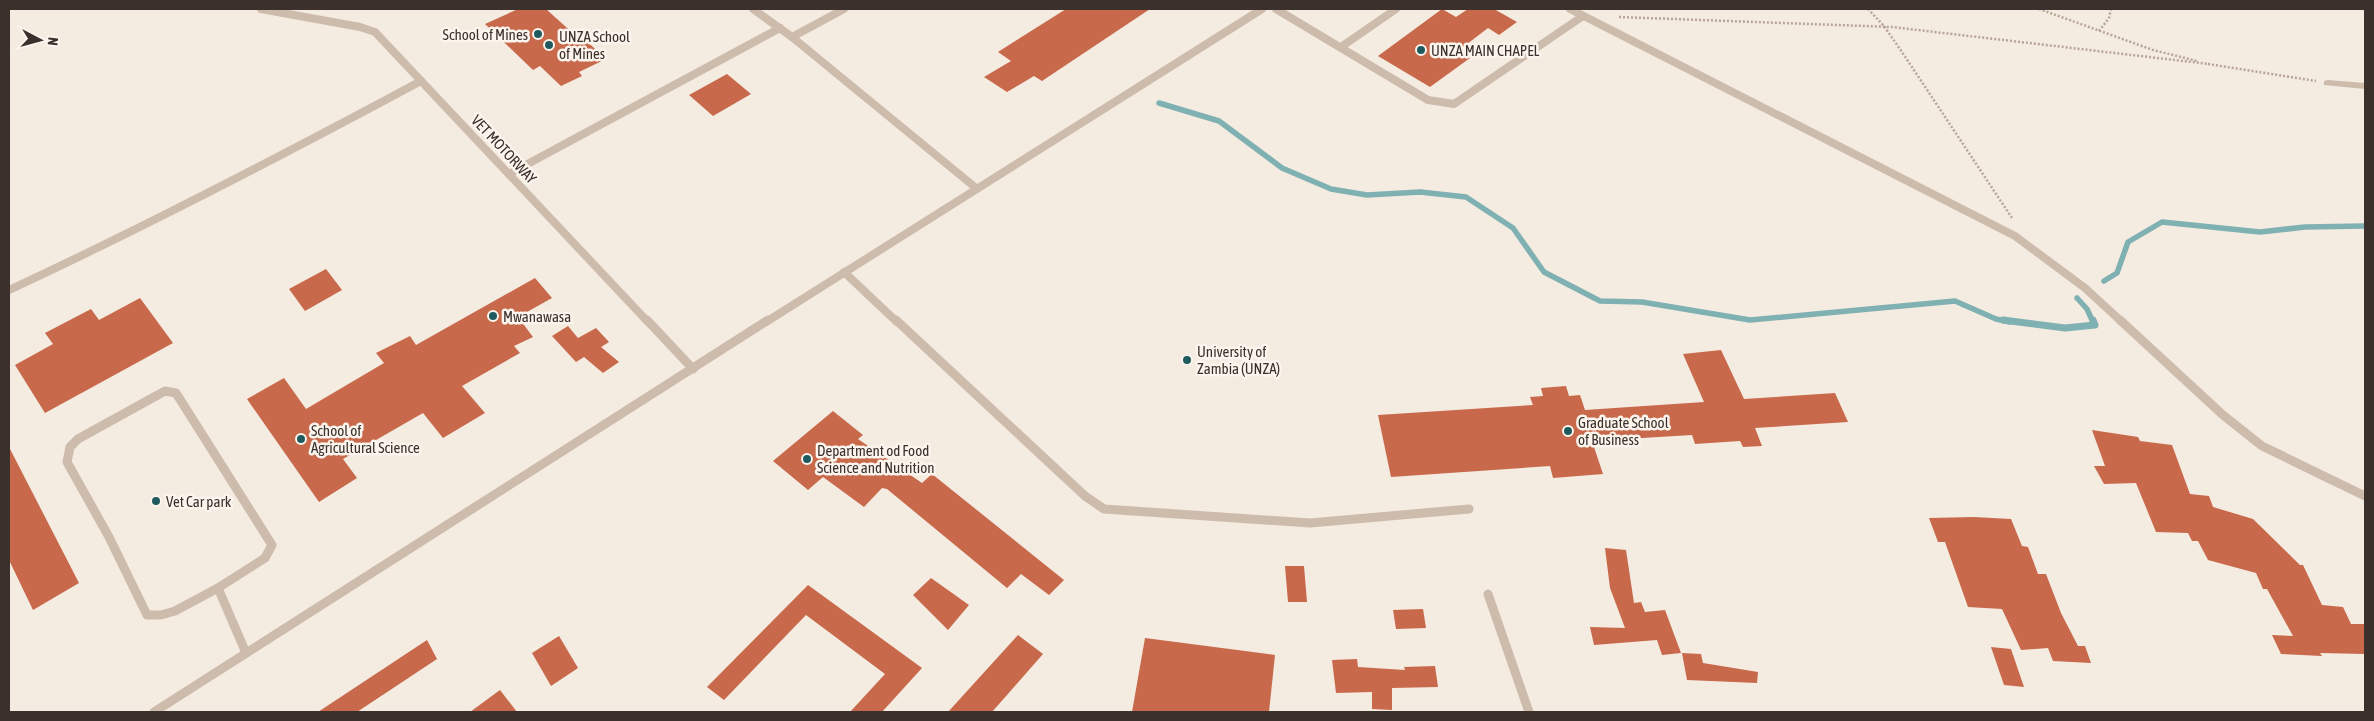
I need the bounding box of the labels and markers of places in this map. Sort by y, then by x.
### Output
place label: School of Mines [443,26,528,43]
marker: School of Mines [532,28,544,40]
place label: UNZA School of Mines [559,28,630,62]
marker: UNZA School of Mines [543,39,555,51]
place label: UNZA MAIN CHAPEL [1431,42,1540,59]
marker: UNZA MAIN CHAPEL [1415,44,1427,56]
place label: Mwanawasa [503,308,571,325]
marker: Mwanawasa [487,310,499,322]
place label: University of Zambia (UNZA) [1197,343,1280,377]
marker: University of Zambia (UNZA) [1181,354,1193,366]
place label: Graduate School of Business [1578,414,1669,448]
place label: School of Agricultural Science [311,422,420,456]
marker: Graduate School of Business [1562,425,1574,437]
marker: School of Agricultural Science [295,433,307,445]
place label: Department od Food Science and Nutrition [817,442,935,476]
marker: Department od Food Science and Nutrition [801,453,813,465]
place label: Vet Car park [166,493,232,510]
marker: Vet Car park [150,495,162,507]

